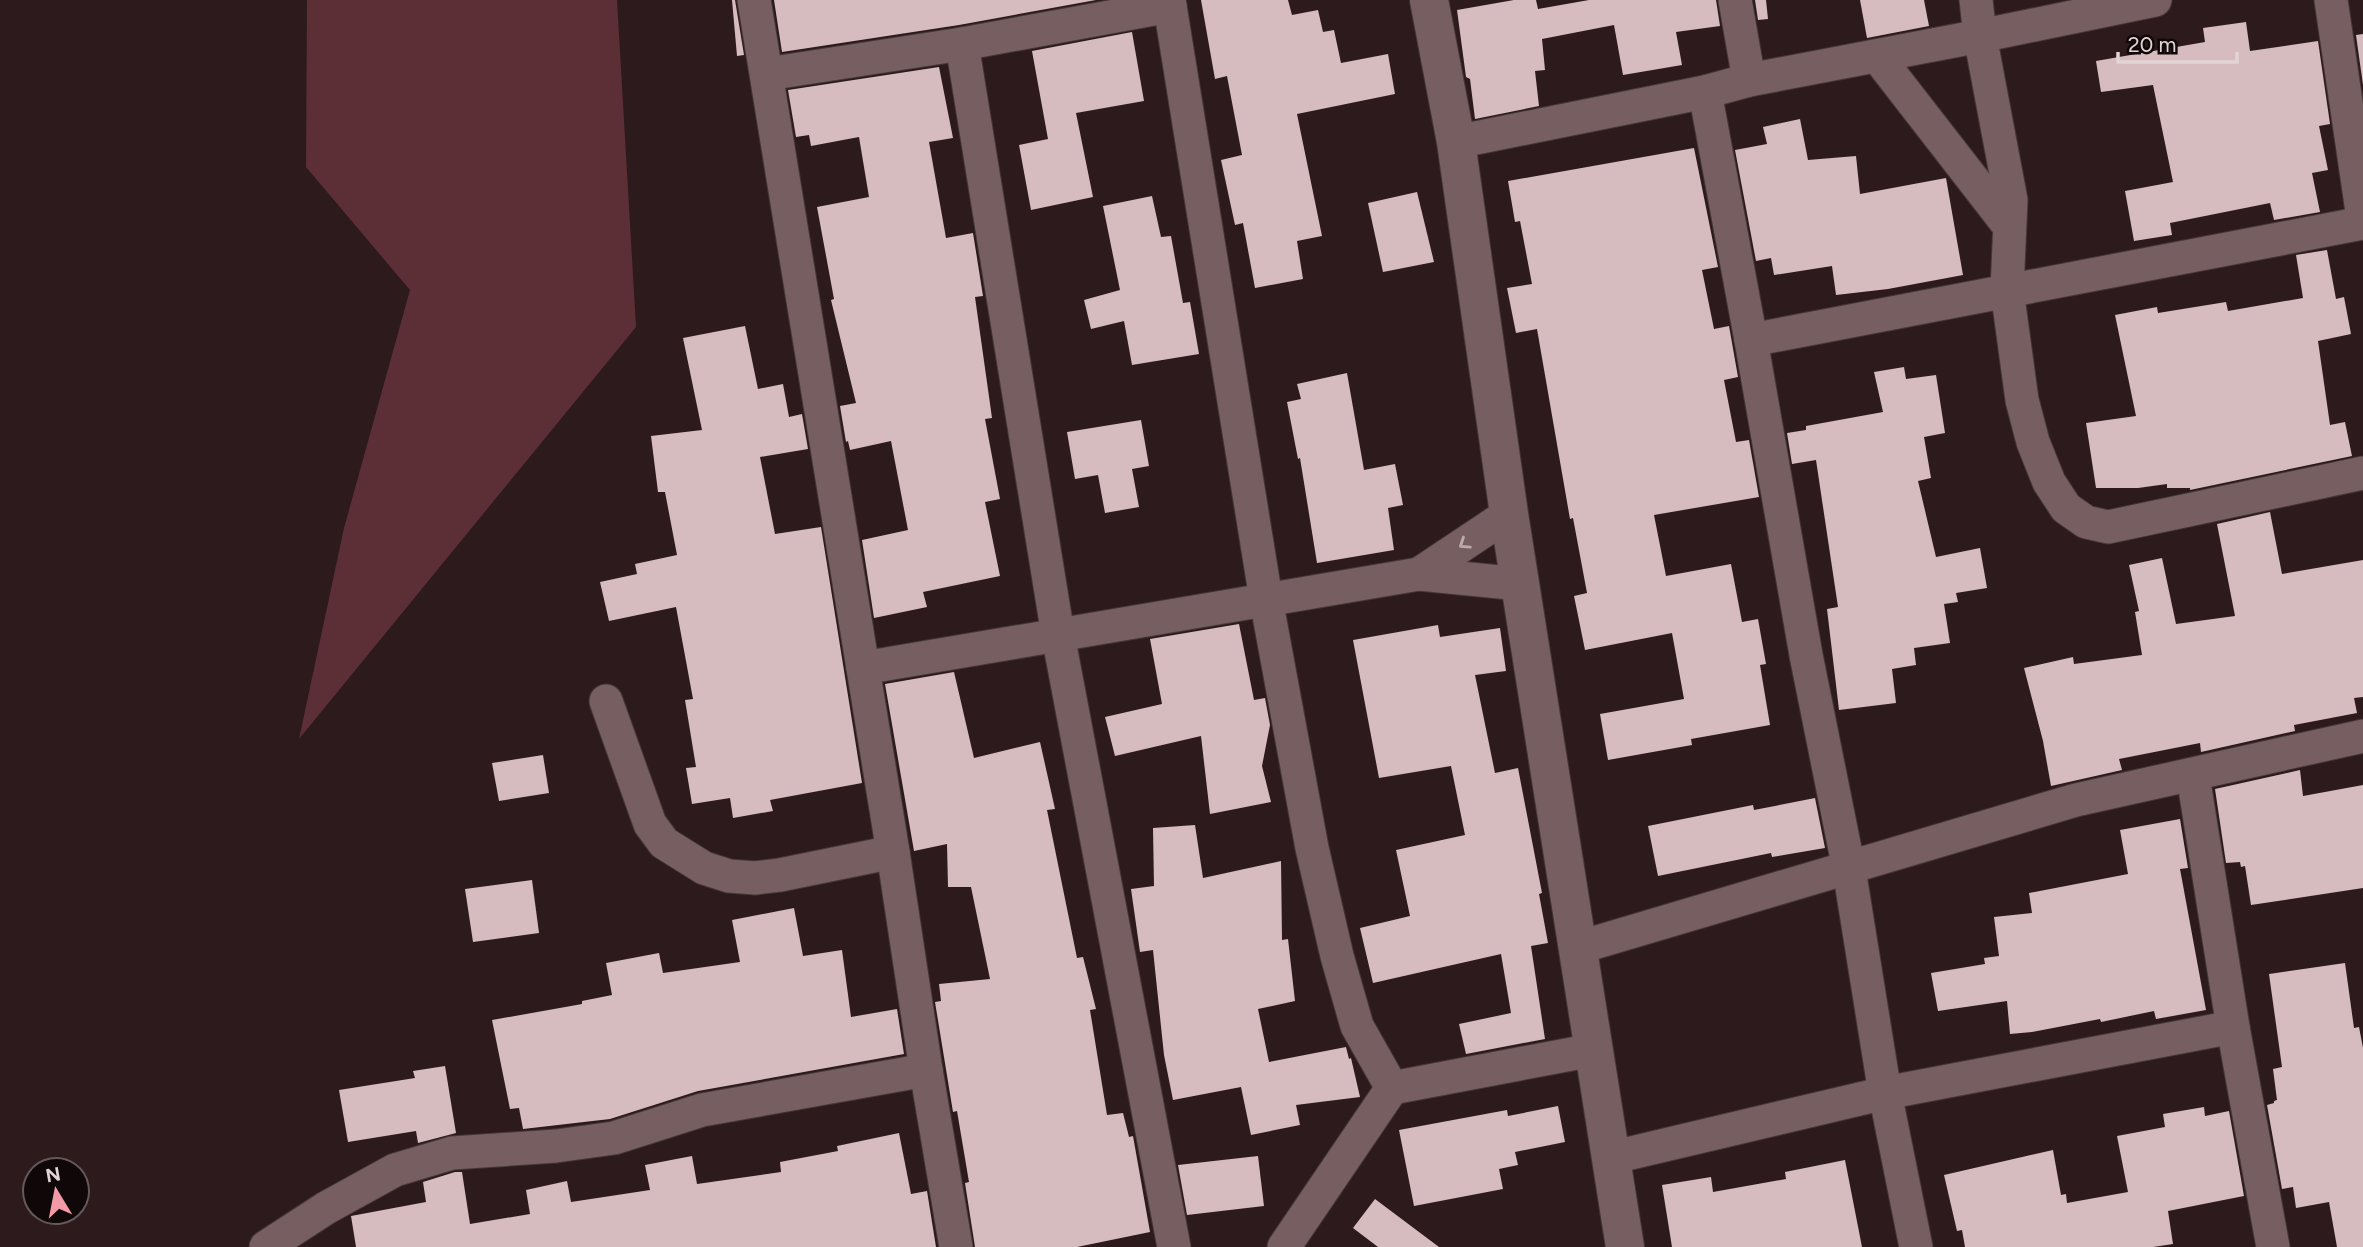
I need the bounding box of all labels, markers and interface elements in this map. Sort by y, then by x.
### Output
scale bar [2118,21,2237,65]
text: 20 m [2128,32,2176,57]
one-way arrow [1459,536,1472,548]
north arrow [21,1156,91,1226]
text: N [44,1162,62,1187]

